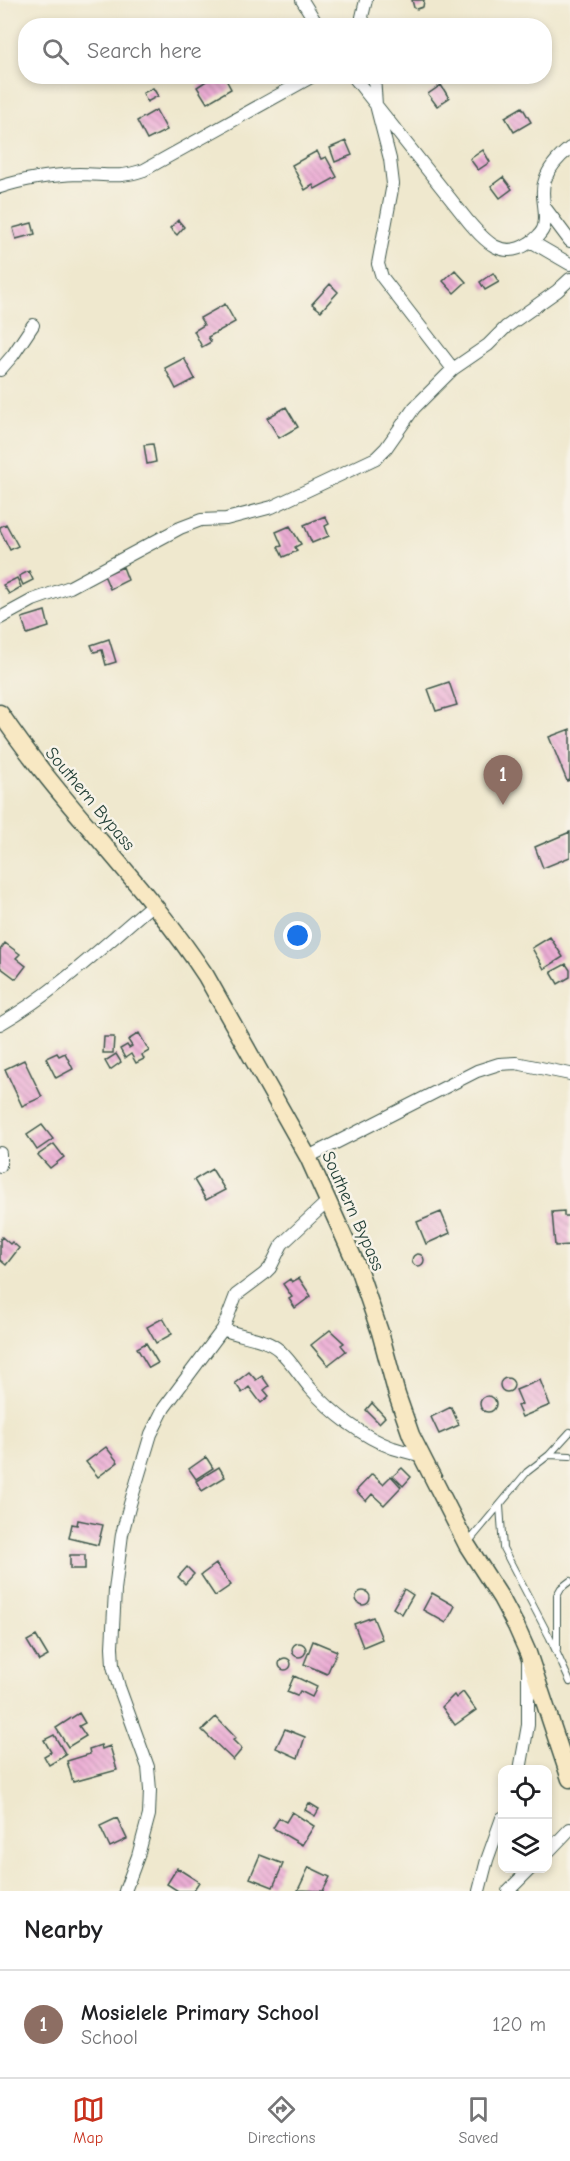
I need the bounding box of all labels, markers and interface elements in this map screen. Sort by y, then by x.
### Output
search box [18,18,552,84]
icon: search [39,35,72,68]
text: Search here [87,38,202,64]
street label: Southern Bypass [41,743,139,855]
pin: 1 [484,756,522,805]
your location [283,921,312,950]
street label: Southern Bypass [317,1148,389,1274]
map controls [498,1765,552,1873]
button: locate [498,1765,552,1819]
button: layers [498,1819,552,1873]
text: Nearby [24,1915,103,1945]
text: Mosielele Primary School [81,2000,319,2026]
text: 1 [40,2013,47,2036]
text: 120 m [492,2013,546,2036]
text: School [81,2026,138,2049]
tab: Map [72,2093,105,2147]
tab: Directions [248,2093,315,2147]
tab: Saved [458,2093,498,2147]

